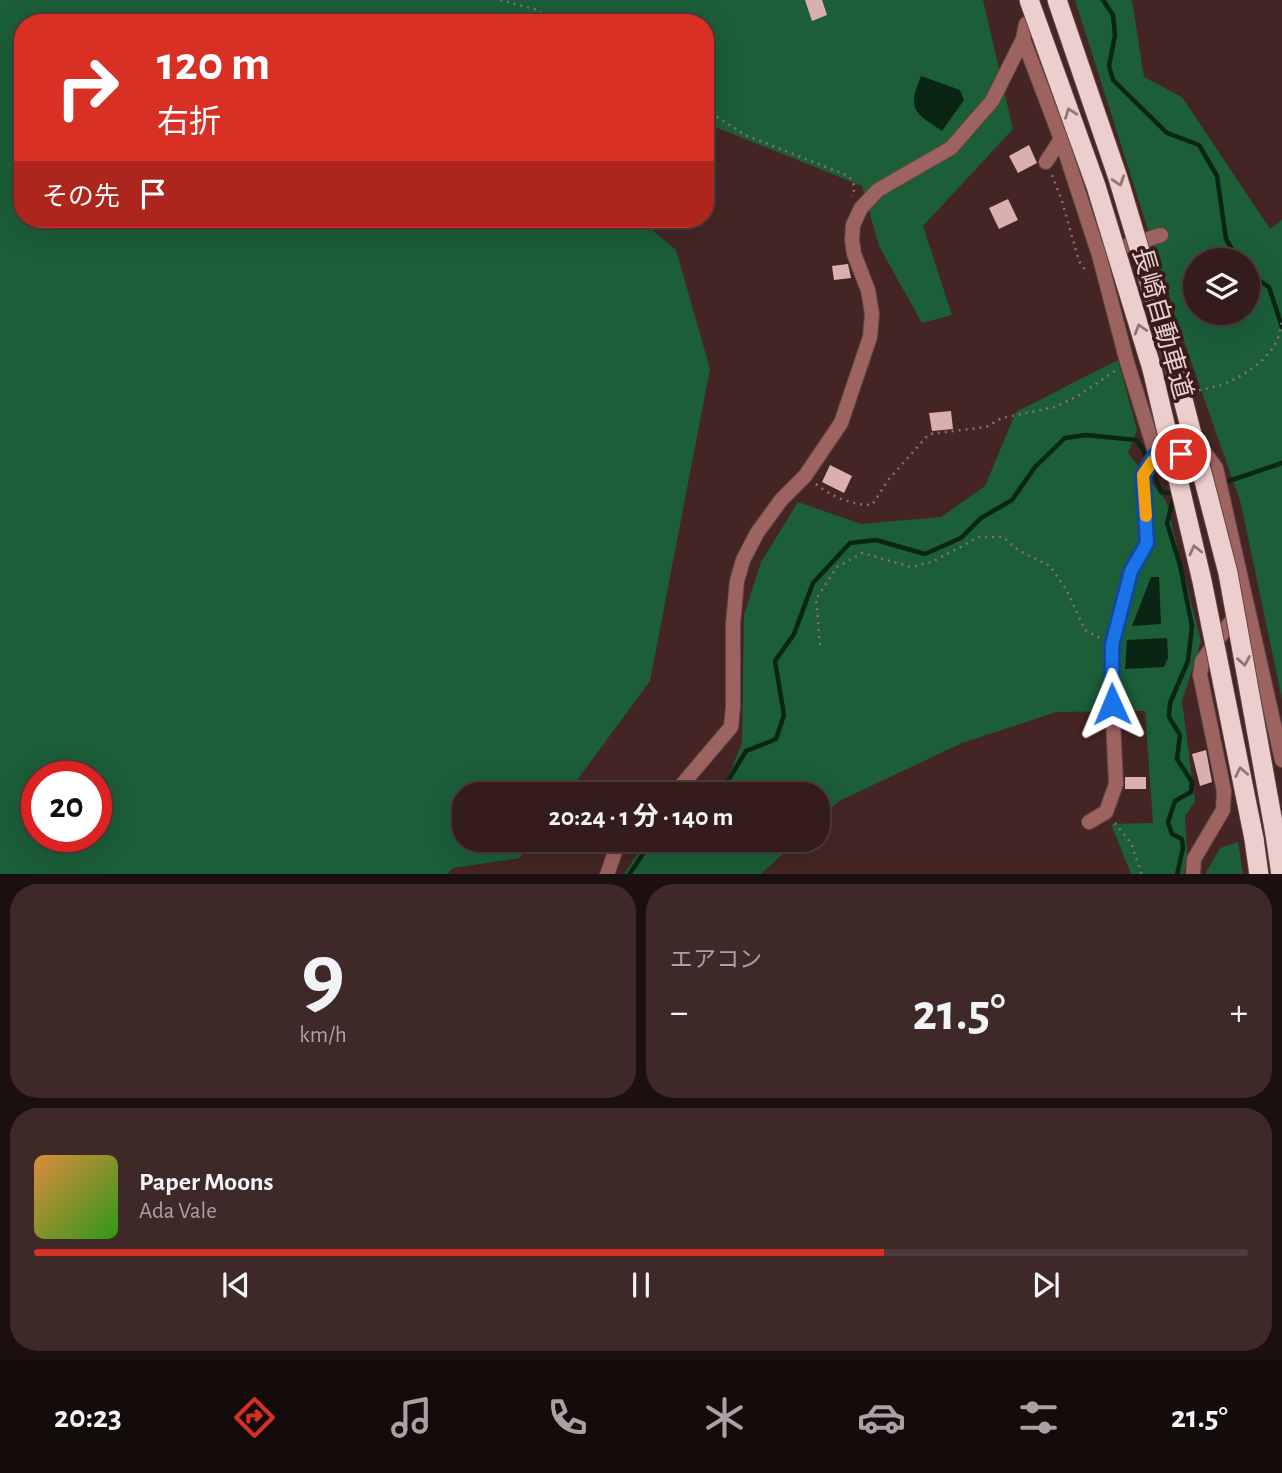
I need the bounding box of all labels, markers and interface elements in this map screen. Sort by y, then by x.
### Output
text: 120 m [157,40,270,89]
icon: right [42,42,133,133]
text: 右折 [157,106,221,138]
one-way arrow [1064,107,1078,119]
one-way arrow [1110,174,1125,186]
icon: arrive [134,175,172,213]
text: その先 [42,184,120,210]
street label: 長崎自動車道 [1128,244,1198,402]
map controls [1183,248,1260,325]
button: layers [1183,248,1260,325]
one-way arrow [1133,323,1148,335]
pin [1151,424,1211,484]
icon: arrive [1162,435,1200,473]
one-way arrow [1189,544,1203,556]
one-way arrow [1235,655,1250,667]
position arrow [1075,667,1149,741]
speed limit sign: 20 [21,761,112,852]
one-way arrow [1234,766,1249,778]
text: 20:24 · 1 分 · 140 m [549,804,733,830]
text: 9 [301,931,345,1022]
text: エアコン [670,949,762,972]
text: 21.5° [913,987,1005,1039]
text: − [670,994,688,1032]
text: + [1230,994,1248,1032]
text: km/h [299,1024,347,1047]
text: Paper Moons [139,1169,274,1195]
text: Ada Vale [139,1200,217,1223]
icon: previous [217,1266,255,1304]
icon: pause [622,1266,660,1304]
icon: next [1027,1266,1065,1304]
icon: directions [230,1393,279,1442]
icon: music [387,1393,436,1442]
icon: phone [543,1393,592,1442]
icon: climate [700,1393,749,1442]
icon: car [857,1393,906,1442]
icon: filters [1014,1393,1063,1442]
text: 20:23 [54,1401,122,1433]
text: 21.5° [1171,1401,1228,1433]

